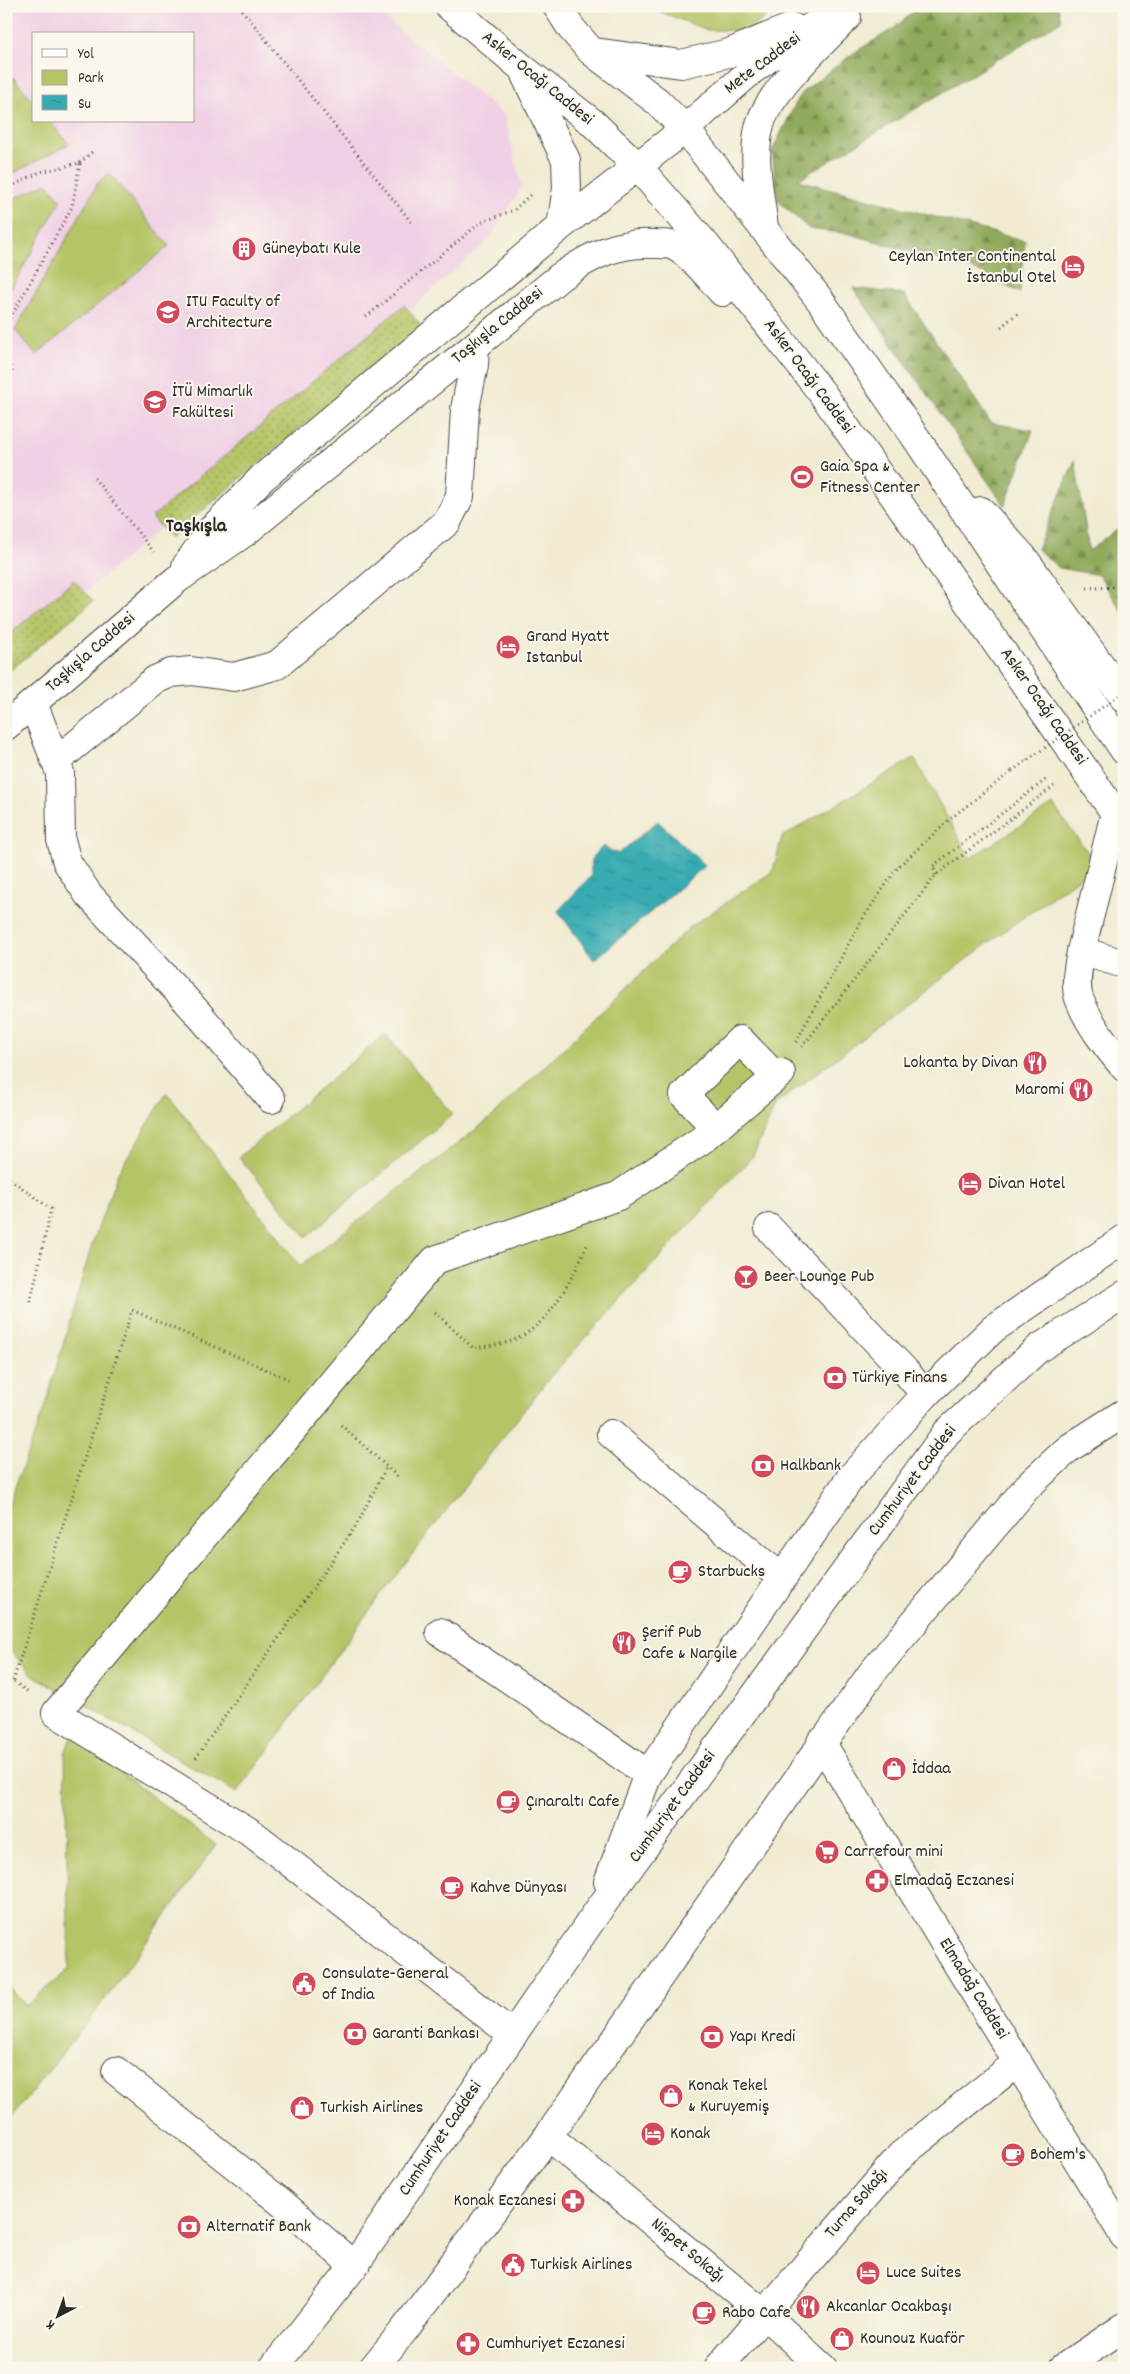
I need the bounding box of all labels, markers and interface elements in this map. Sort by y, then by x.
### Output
street label: Asker Ocağı Caddesi [476,26,598,132]
street label: Mete Caddesi [719,27,807,101]
legend [32,32,195,122]
text: Yol [78,44,94,66]
text: Park [78,68,104,90]
text: Su [78,94,91,116]
building icon: Güneybatı Kule [231,236,257,262]
place label: Güneybatı Kule [262,237,361,262]
place label: Ceylan Inter Continental İstanbul Otel [888,245,1057,291]
hotel icon: Ceylan Inter Continental İstanbul Otel [1060,254,1086,280]
street label: Taşkışla Caddesi [447,281,549,371]
place label: ITU Faculty of Architecture [186,290,280,336]
school or university icon: ITU Faculty of Architecture [155,299,181,325]
street label: Asker Ocağı Caddesi [757,314,859,440]
place label: İTÜ Mimarlık Fakültesi [172,380,253,426]
school or university icon: İTÜ Mimarlık Fakültesi [142,389,168,415]
place label: Gaia Spa & Fitness Center [820,455,920,501]
sports icon: Gaia Spa & Fitness Center [789,464,815,490]
district label: Taşkışla [166,513,227,541]
street label: Taşkışla Caddesi [41,607,141,699]
place label: Grand Hyatt Istanbul [526,625,610,671]
hotel icon: Grand Hyatt Istanbul [495,634,521,660]
street label: Asker Ocağı Caddesi [993,643,1093,771]
restaurant icon: Lokanta by Divan [1022,1050,1048,1076]
place label: Lokanta by Divan [903,1051,1018,1076]
restaurant icon: Maromi [1068,1077,1094,1103]
place label: Maromi [1015,1078,1064,1103]
hotel icon: Divan Hotel [957,1171,983,1197]
place label: Divan Hotel [988,1172,1066,1197]
bar icon: Beer Lounge Pub [733,1264,759,1290]
place label: Beer Lounge Pub [764,1265,874,1290]
bank icon: Türkiye Finans [822,1365,848,1391]
place label: Türkiye Finans [852,1366,948,1391]
street label: Cumhuriyet Caddesi [863,1420,963,1542]
bank icon: Halkbank [750,1453,776,1479]
place label: Halkbank [780,1454,841,1479]
cafe icon: Starbucks [667,1559,693,1585]
place label: Starbucks [698,1560,765,1585]
place label: Şerif Pub Cafe & Nargile [642,1621,737,1667]
restaurant icon: Şerif Pub Cafe & Nargile [611,1630,637,1656]
street label: Cumhuriyet Caddesi [624,1745,722,1869]
shop icon: İddaa [881,1756,907,1782]
place label: İddaa [912,1757,951,1782]
cafe icon: Çınaraltı Cafe [495,1789,521,1815]
place label: Çınaraltı Cafe [526,1790,620,1815]
supermarket icon: Carrefour mini [814,1839,840,1865]
place label: Carrefour mini [844,1840,943,1865]
pharmacy icon: Elmadağ Eczanesi [864,1868,890,1894]
place label: Elmadağ Eczanesi [894,1869,1014,1894]
cafe icon: Kahve Dünyası [439,1875,465,1901]
place label: Kahve Dünyası [470,1876,567,1901]
street label: Elmadağ Caddesi [932,1934,1014,2044]
place label: Consulate-General of India [322,1962,449,2008]
public building icon: Consulate-General of India [291,1971,317,1997]
bank icon: Garanti Bankası [342,2021,368,2047]
place label: Garanti Bankası [372,2022,479,2047]
bank icon: Yapı Kredi [699,2024,725,2050]
place label: Yapı Kredi [730,2025,795,2050]
place label: Konak Tekel & Kuruyemiş [688,2074,769,2120]
street label: Cumhuriyet Caddesi [393,2076,489,2202]
shop icon: Konak Tekel & Kuruyemiş [658,2083,684,2109]
shop icon: Turkish Airlines [289,2095,315,2121]
place label: Turkish Airlines [320,2096,423,2121]
hotel icon: Konak [640,2121,666,2147]
place label: Konak [670,2122,710,2147]
cafe icon: Bohem's [1000,2142,1026,2168]
place label: Bohem's [1030,2143,1086,2168]
street label: Turna Sokağı [820,2164,894,2244]
pharmacy icon: Konak Eczanesi [560,2188,586,2214]
place label: Konak Eczanesi [454,2189,556,2214]
street label: Nispet Sokağı [645,2213,729,2289]
bank icon: Alternatif Bank [176,2214,202,2240]
place label: Alternatif Bank [206,2215,311,2240]
public building icon: Turkisk Airlines [500,2252,526,2278]
place label: Turkisk Airlines [530,2253,633,2278]
hotel icon: Luce Suites [855,2260,881,2286]
place label: Luce Suites [886,2261,962,2286]
north arrow [32,2292,82,2342]
restaurant icon: Akcanlar Ocakbaşı [795,2294,821,2320]
place label: Akcanlar Ocakbaşı [826,2295,951,2320]
cafe icon: Rabo Cafe [691,2300,717,2326]
place label: Rabo Cafe [722,2301,791,2326]
text: K [41,2314,60,2334]
shop icon: Kounouz Kuaför [829,2326,855,2352]
place label: Kounouz Kuaför [860,2327,965,2352]
pharmacy icon: Cumhuriyet Eczanesi [455,2331,481,2357]
place label: Cumhuriyet Eczanesi [486,2332,625,2357]

